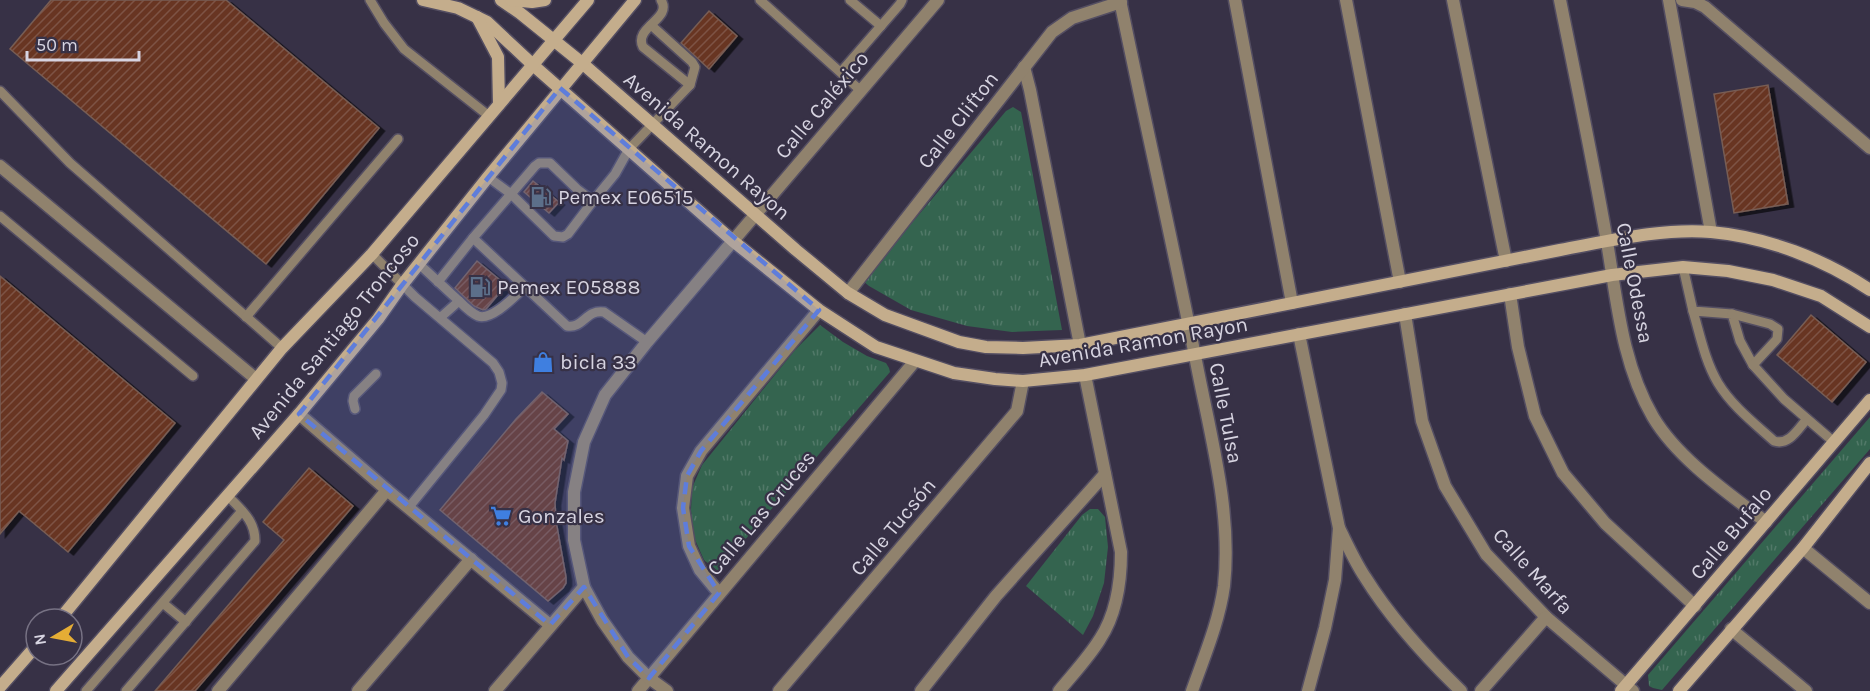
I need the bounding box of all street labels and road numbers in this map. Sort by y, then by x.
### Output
street label: Calle Caléxico [770,47,874,163]
street label: Avenida Ramon Rayon [619,67,795,225]
street label: Calle Clifton [913,67,1003,173]
street label: Calle Odessa [1612,221,1658,345]
street label: Avenida Santiago Troncoso [244,228,424,444]
street label: Avenida Ramon Rayon [1036,312,1250,372]
street label: Calle Tulsa [1204,361,1248,465]
street label: Calle Las Cruces [702,446,820,580]
street label: Calle Tucsón [845,473,941,581]
street label: Calle Bufalo [1685,482,1777,584]
street label: Calle Marfa [1488,523,1578,619]

